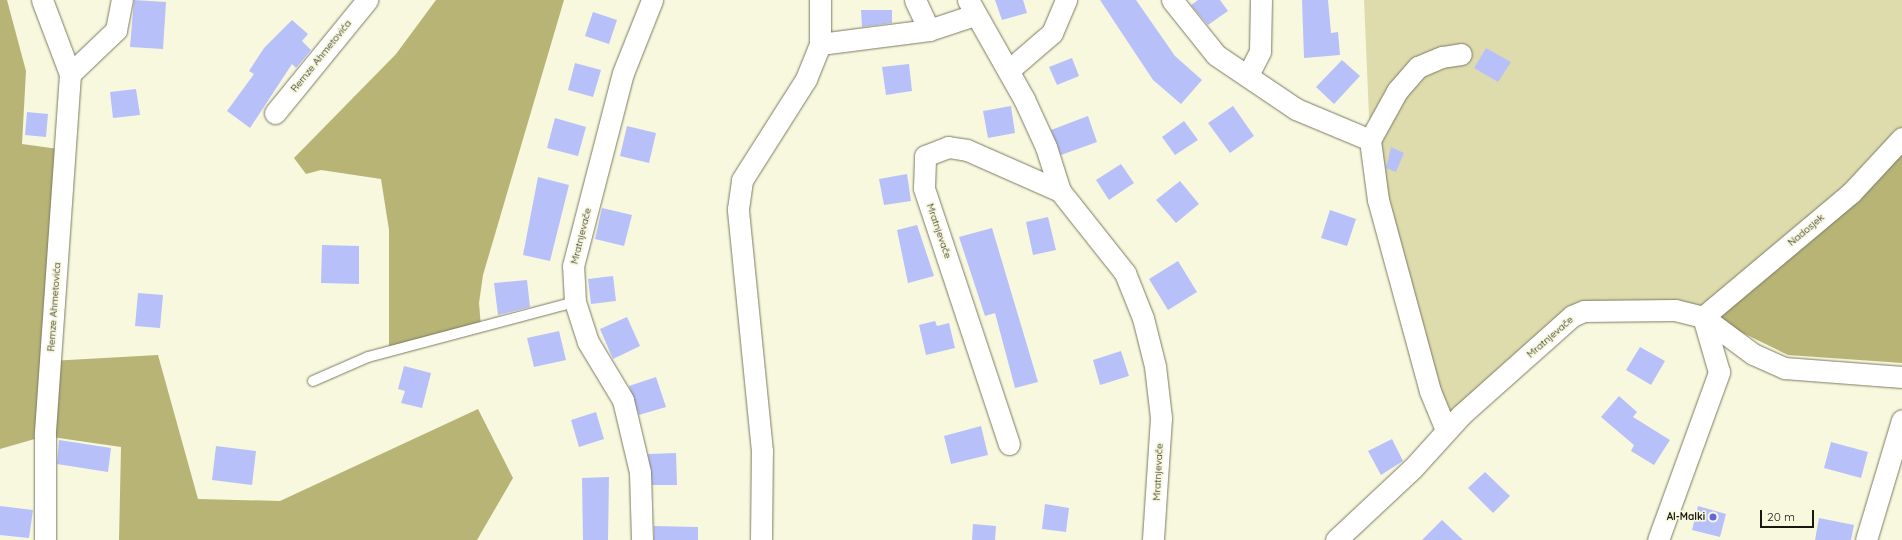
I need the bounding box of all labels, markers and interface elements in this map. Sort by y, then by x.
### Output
street label: Remze Ahmetovića [288,17,354,95]
street label: Mratnjevače [924,202,954,260]
street label: Mratnjevače [568,207,594,265]
street label: Nadosjek [1785,211,1827,249]
street label: Remze Ahmetovića [45,262,63,352]
street label: Mratnjevače [1524,314,1576,360]
street label: Mratnjevače [1150,443,1166,501]
scale bar [1762,502,1816,528]
text: 20 m [1767,509,1795,524]
place label: Al-Malki [1667,511,1705,523]
marker: Al-Malki [1708,512,1718,522]

